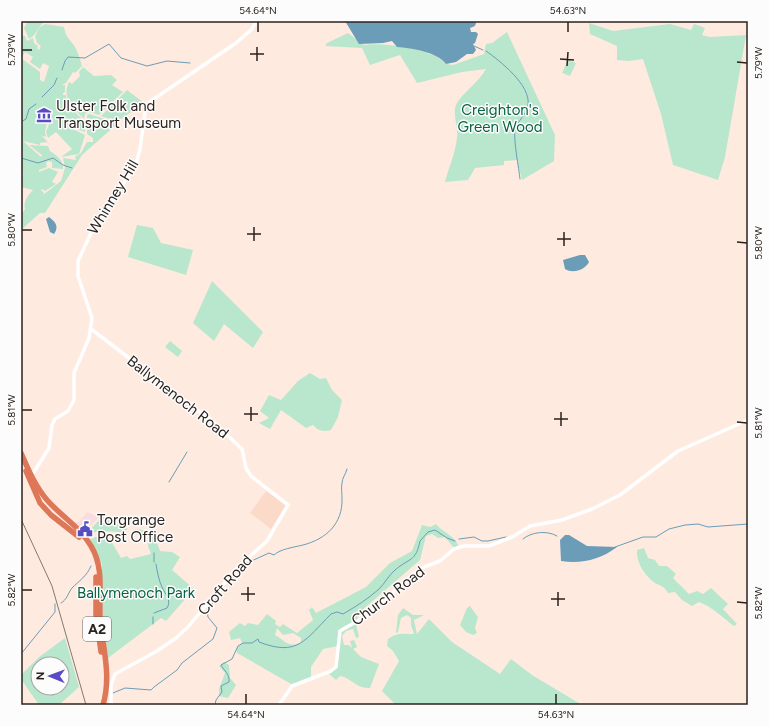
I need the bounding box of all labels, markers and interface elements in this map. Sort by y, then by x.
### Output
text: 54.64°N [239,4,277,17]
text: 54.63°N [550,4,586,17]
text: 5.79°W [5,34,18,66]
text: 5.79°W [752,47,765,79]
place label: Ulster Folk and Transport Museum [56,97,181,132]
park label: Creighton's Green Wood [458,101,542,136]
museum icon: Ulster Folk and Transport Museum [35,106,53,124]
street label: Whinney Hill [84,156,142,238]
text: 5.80°W [5,213,18,247]
text: 5.80°W [752,226,765,260]
street label: Ballymenoch Road [124,352,232,442]
text: 5.81°W [5,394,18,426]
text: 5.81°W [752,407,765,439]
place label: Torgrange Post Office [97,511,173,546]
public building icon: Torgrange Post Office [76,520,94,538]
street label: Croft Road [194,551,256,619]
street label: Church Road [348,563,428,629]
text: 5.82°W [5,573,18,606]
park label: Ballymenoch Park [77,584,196,602]
text: 5.82°W [752,586,765,619]
road number: A2 [83,617,111,641]
north arrow [30,656,70,696]
text: N [34,671,47,680]
text: 54.64°N [227,708,265,721]
text: 54.63°N [538,708,574,721]

